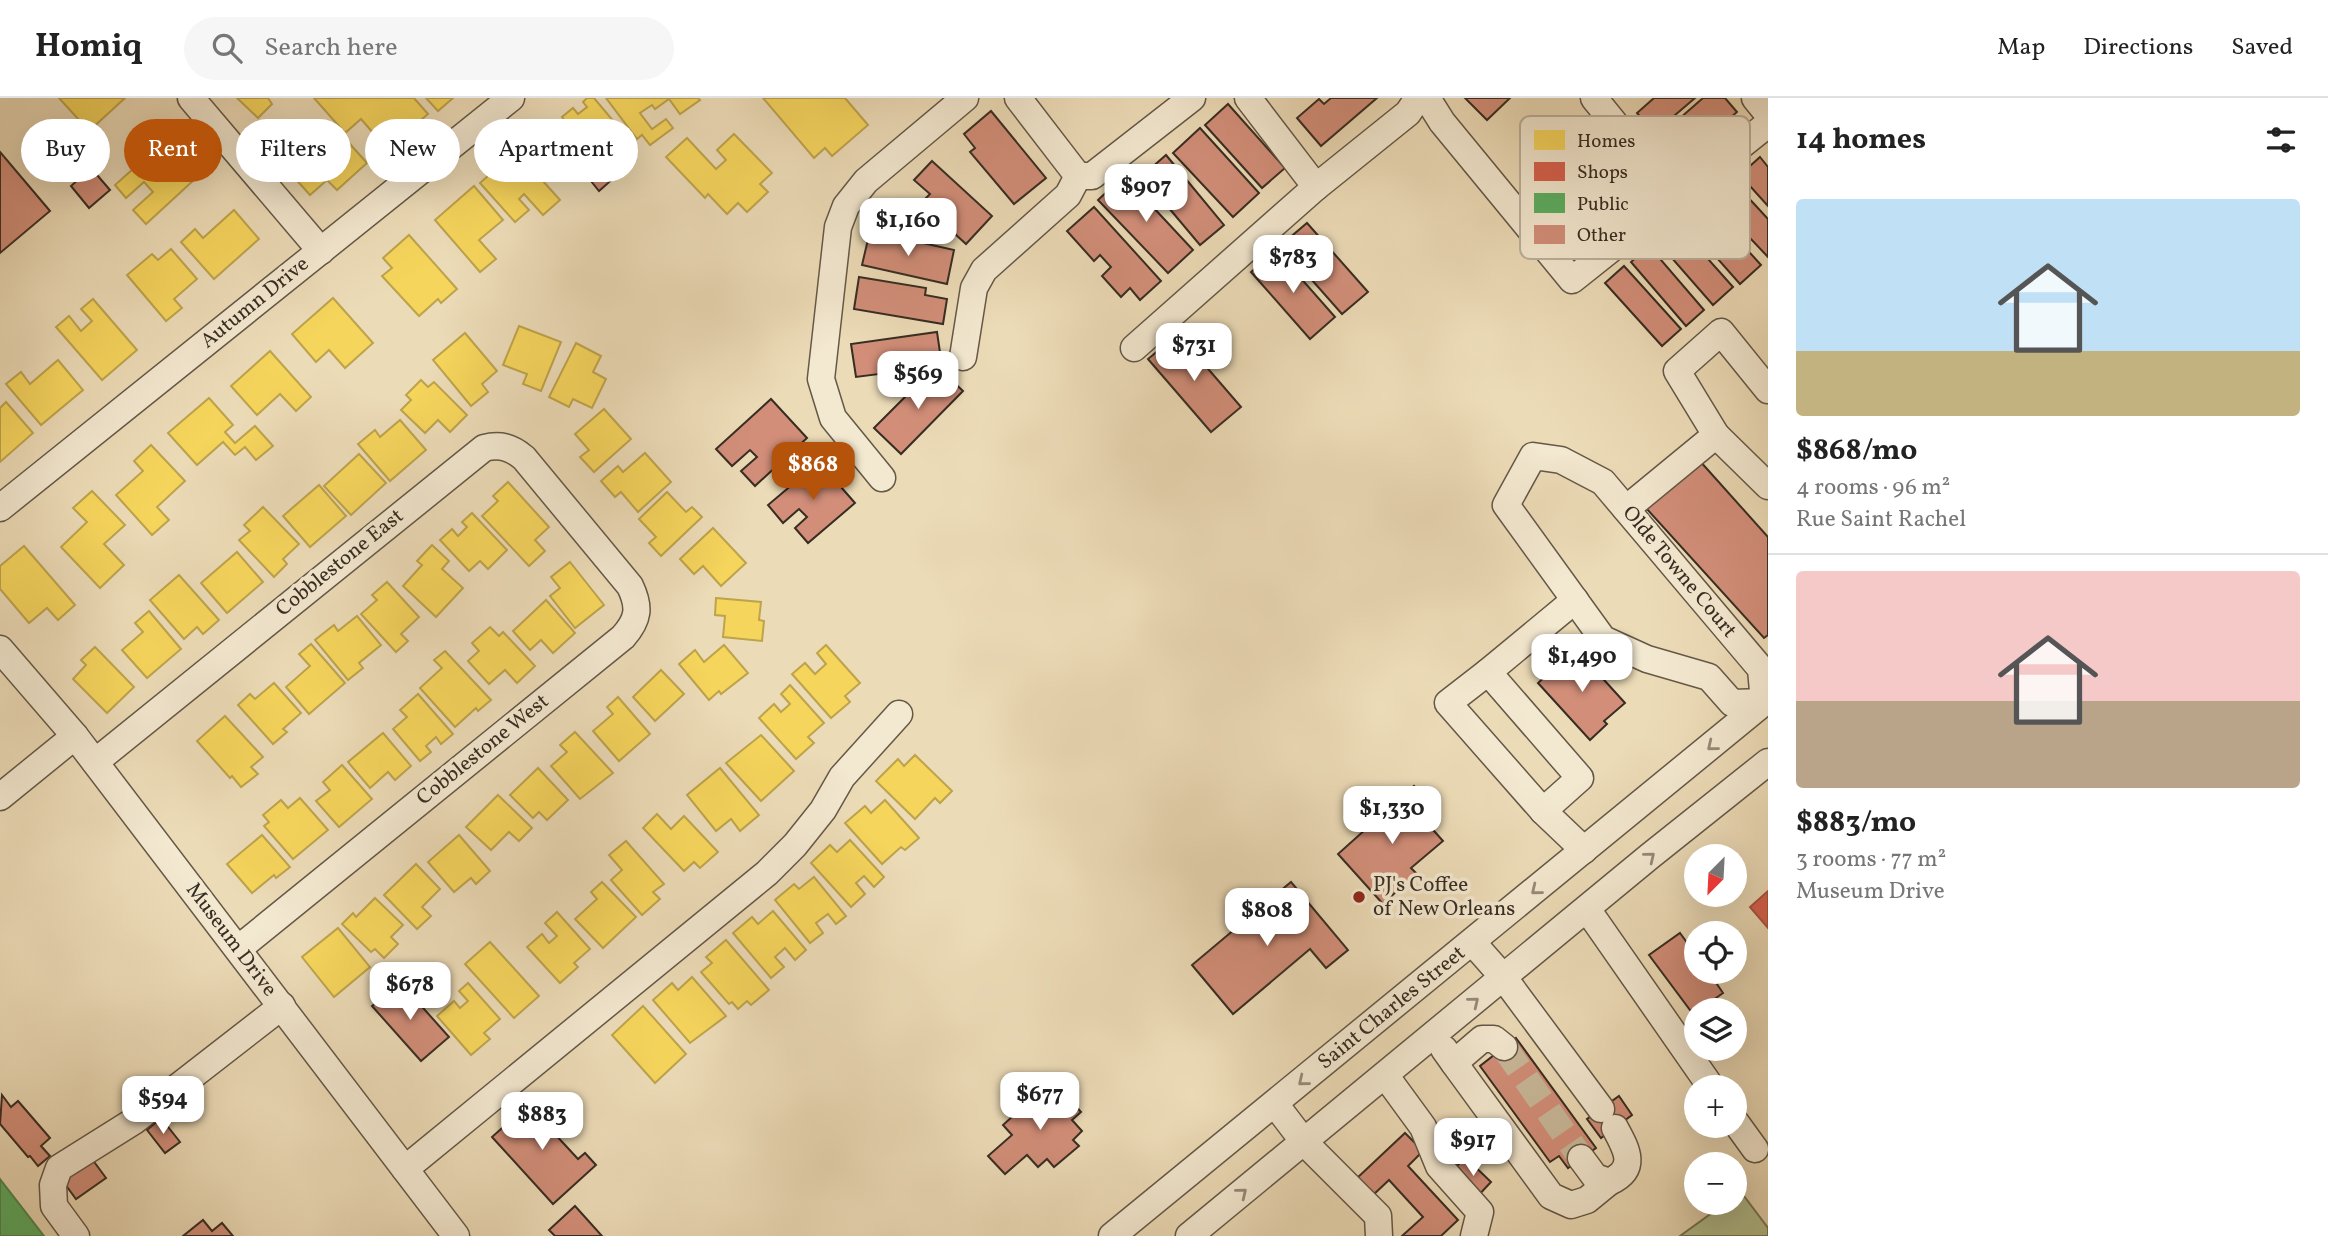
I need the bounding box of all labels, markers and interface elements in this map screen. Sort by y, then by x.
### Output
search box [184,17,674,80]
text: Homiq [35,25,142,71]
icon: search [208,29,246,67]
text: Search here [264,30,397,66]
text: Map [1997,31,2045,65]
text: Directions [2083,31,2193,65]
text: Saved [2231,31,2293,65]
legend [1520,116,1750,259]
chip: Buy [21,119,110,182]
chip: Rent [124,119,222,182]
chip: Filters [236,119,351,182]
chip: New [365,119,460,182]
chip: Apartment [474,119,638,182]
text: 14 homes [1796,119,1926,161]
icon: filters [2262,121,2300,159]
text: Homes [1577,129,1635,155]
text: Shops [1577,160,1628,186]
pin: $907 [1105,164,1187,224]
text: $907 [1121,171,1171,203]
text: Public [1577,192,1629,218]
pin: $1,160 [851,198,965,258]
text: $1,160 [876,205,940,237]
text: Other [1577,223,1626,249]
pin: $783 [1252,236,1334,295]
text: $783 [1269,242,1317,274]
icon: home [1985,245,2111,371]
street label: Autumn Drive [195,250,315,356]
pin: $731 [1153,324,1235,383]
text: $731 [1172,330,1216,362]
pin: $569 [877,352,959,411]
text: $569 [893,358,943,390]
text: $868/mo [1796,430,1917,472]
pin: $868 [772,442,854,502]
text: $868 [788,449,838,481]
text: 4 rooms · 96 m² [1796,472,1950,504]
street label: Olde Towne Court [1615,500,1743,644]
street label: Cobblestone East [270,502,410,624]
text: Rue Saint Rachel [1796,504,1966,536]
icon: home [1985,617,2111,743]
pin: $1,490 [1525,634,1639,694]
text: $1,490 [1547,641,1617,673]
street label: Cobblestone West [411,688,555,812]
one-way arrow [1707,737,1719,750]
pin: $1,330 [1335,786,1449,846]
text: $1,330 [1359,793,1425,825]
text: $883/mo [1796,802,1916,844]
north arrow [1684,844,1746,906]
map controls [1684,844,1747,1215]
text: 3 rooms · 77 m² [1796,844,1946,876]
one-way arrow [1641,853,1654,865]
place label: PJ's Coffee of New Orleans [1373,871,1515,924]
text: Museum Drive [1796,876,1945,908]
street label: Museum Drive [179,877,283,1003]
one-way arrow [1532,882,1545,894]
pin: $808 [1226,888,1308,948]
marker: PJ's Coffee of New Orleans [1351,889,1367,905]
text: $808 [1241,895,1293,927]
button: locate [1684,921,1747,984]
street label: Saint Charles Street [1312,939,1472,1077]
pin: $678 [369,962,451,1022]
text: $678 [386,969,434,1001]
one-way arrow [1466,998,1479,1010]
button: layers [1684,998,1747,1061]
pin: $677 [999,1072,1081,1132]
one-way arrow [1299,1072,1311,1085]
button: + [1684,1075,1747,1138]
pin: $594 [122,1076,204,1136]
text: $677 [1016,1079,1064,1111]
text: $594 [138,1083,188,1115]
pin: $883 [501,1093,583,1152]
text: $883 [517,1099,567,1131]
pin: $917 [1432,1118,1514,1178]
text: $917 [1450,1125,1496,1157]
button: − [1684,1152,1747,1215]
one-way arrow [1233,1189,1246,1201]

